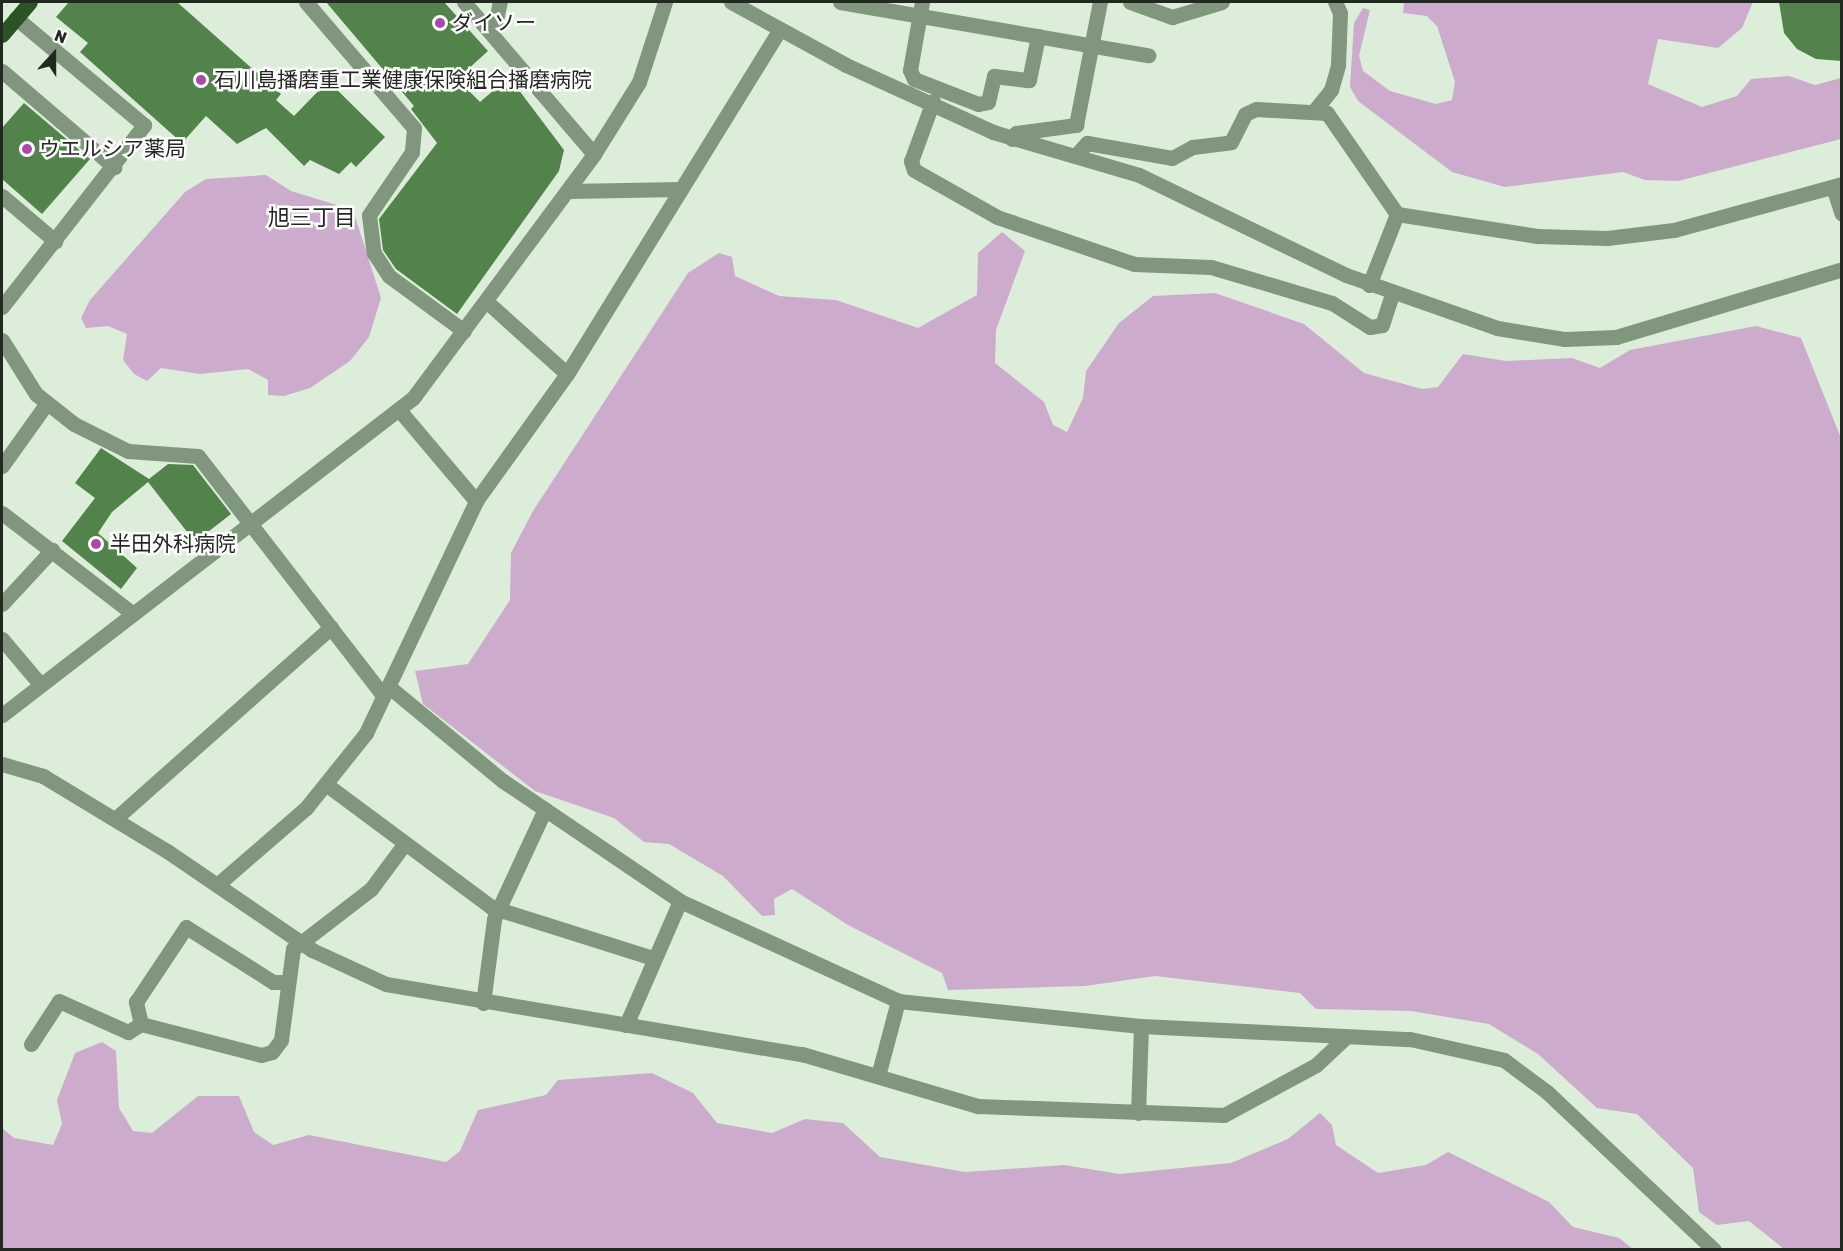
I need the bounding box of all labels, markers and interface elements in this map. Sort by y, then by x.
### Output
place label: ダイソー [452,10,536,36]
marker: ダイソー [433,16,447,30]
north arrow [24,24,84,84]
text: N [52,26,69,48]
place label: 石川島播磨重工業健康保険組合播磨病院 [214,67,592,93]
marker: 石川島播磨重工業健康保険組合播磨病院 [192,71,210,89]
place label: ウエルシア薬局 [39,136,186,162]
marker: ウエルシア薬局 [20,142,34,156]
district label: 旭三丁目 [268,205,356,231]
place label: 半田外科病院 [110,531,236,557]
marker: 半田外科病院 [87,535,105,553]

